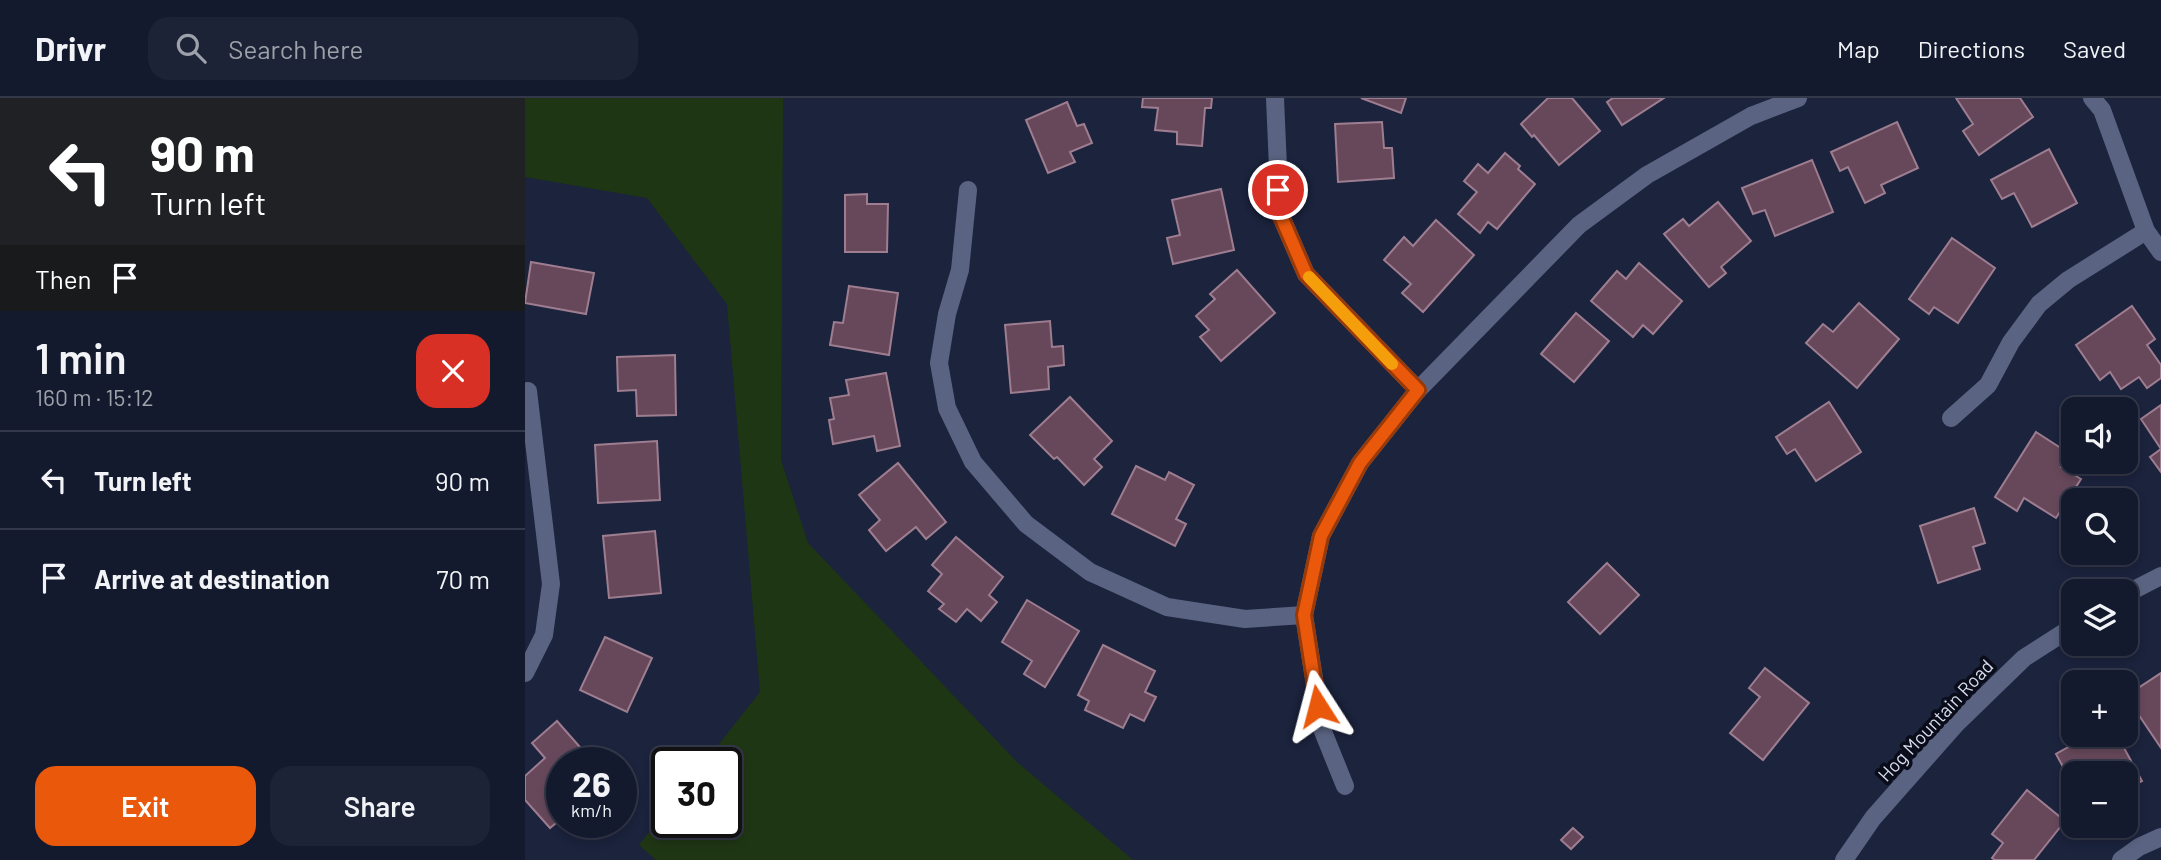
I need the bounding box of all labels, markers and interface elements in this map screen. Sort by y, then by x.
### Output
search box [148,17,638,80]
text: Drivr [35,28,106,68]
icon: search [172,29,210,67]
text: Search here [228,33,363,64]
text: Map [1837,34,1880,63]
text: Directions [1918,34,2025,63]
text: Saved [2063,34,2126,63]
text: 90 m [150,123,255,182]
icon: left [35,126,126,217]
pin [1248,160,1308,220]
icon: arrive [1259,171,1297,209]
text: Turn left [150,183,267,221]
icon: arrive [106,259,144,297]
text: Then [35,263,92,294]
text: 1 min [35,332,127,382]
button: close [416,334,490,408]
text: 160 m · 15:12 [35,383,154,411]
map controls [2061,397,2138,838]
button: sound [2061,397,2138,474]
icon: left [35,461,73,499]
text: Turn left [94,465,192,496]
text: 90 m [435,465,490,496]
button: search [2061,488,2138,565]
icon: arrive [35,559,73,597]
text: Arrive at destination [94,563,330,594]
text: 70 m [436,563,490,594]
button: layers [2061,579,2138,656]
street label: Hog Mountain Road [1872,654,1998,786]
position arrow [1281,669,1355,743]
button: + [2061,670,2138,747]
speed limit sign: 30 [651,747,742,838]
button: − [2061,761,2138,838]
text: 26 [572,762,611,804]
button: Exit [35,766,256,846]
button: Share [270,766,490,846]
text: km/h [571,799,612,821]

